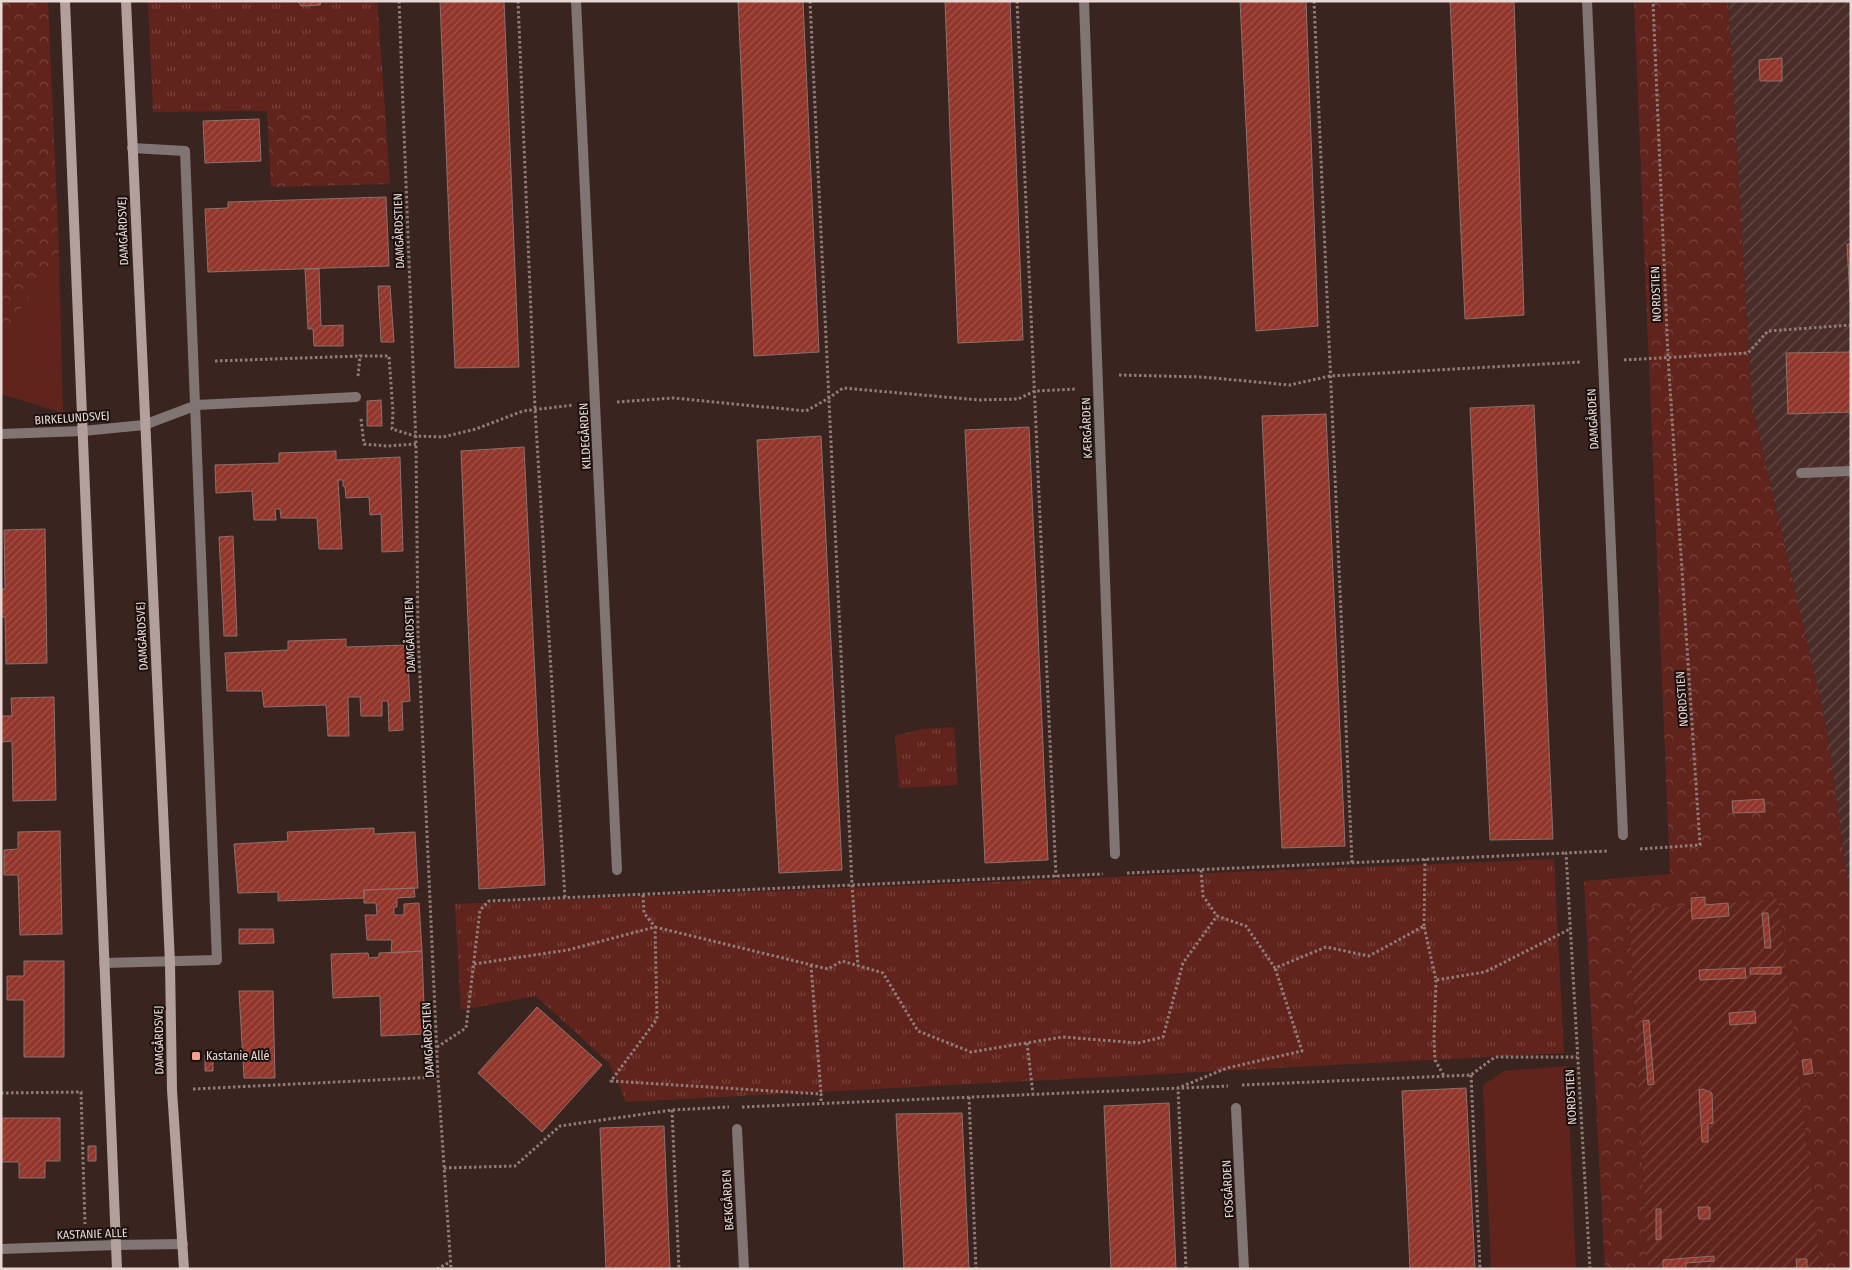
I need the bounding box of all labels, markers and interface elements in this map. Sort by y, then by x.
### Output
street label: DAMGÅRDSTIEN [389,193,407,269]
street label: DAMGÅRDSVEJ [113,196,131,266]
street label: NORDSTIEN [1648,266,1664,322]
street label: DAMGÅRDEN [1582,388,1602,450]
street label: KÆRGÅRDEN [1077,397,1095,459]
street label: KILDEGÅRDEN [574,402,594,470]
street label: BIRKELUNDSVEJ [34,408,110,428]
street label: DAMGÅRDSTIEN [400,597,418,673]
street label: DAMGÅRDSVEJ [131,601,151,671]
street label: NORDSTIEN [1673,671,1691,727]
street label: DAMGÅRDSTIEN [417,1002,437,1078]
street label: DAMGÅRDSVEJ [149,1005,167,1075]
place label: Kastanie Allé [206,1049,270,1063]
marker: Kastanie Allé [190,1050,202,1062]
street label: NORDSTIEN [1563,1069,1579,1125]
street label: FOSGÅRDEN [1217,1160,1237,1219]
street label: BÆKGÅRDEN [717,1169,737,1231]
street label: KASTANIE ALLE [56,1226,128,1242]

